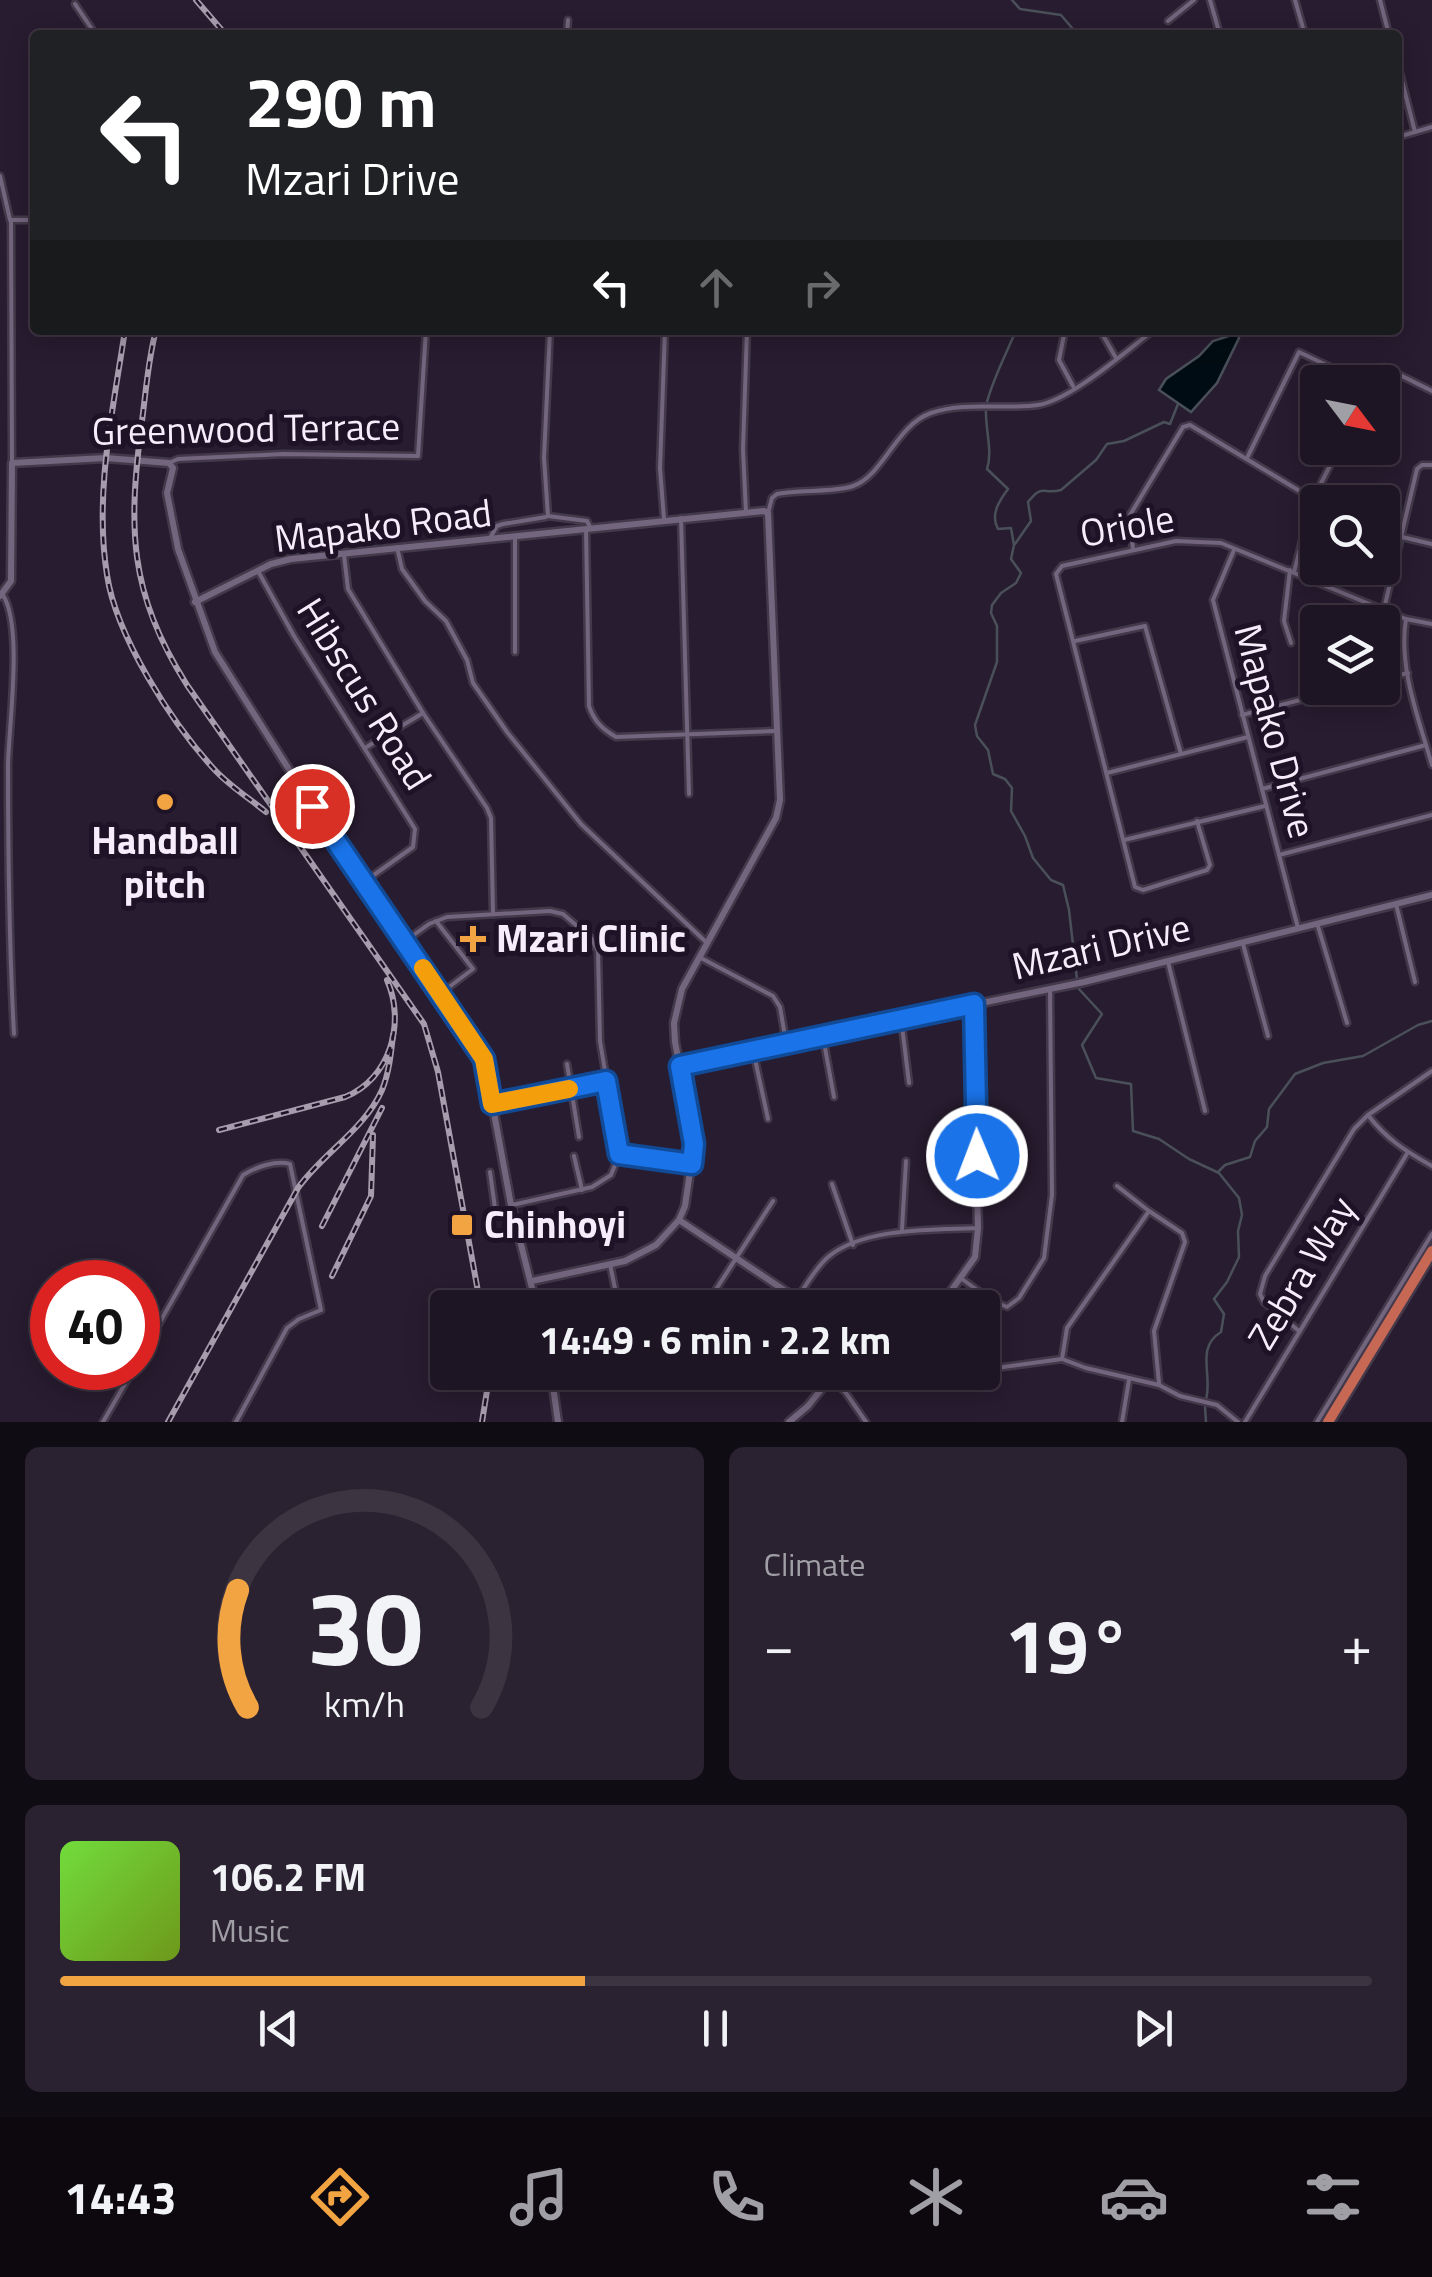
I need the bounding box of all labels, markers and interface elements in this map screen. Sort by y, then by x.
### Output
text: 290 m [245,48,437,154]
icon: left [80,70,210,200]
text: Mzari Drive [245,144,460,212]
icon: left [584,260,639,315]
icon: ahead [689,260,744,315]
icon: right [794,260,849,315]
north arrow [1300,365,1400,465]
map controls [1300,365,1400,705]
street label: Greenwood Terrace [91,396,401,460]
street label: Mapako Road [271,483,495,567]
button: search [1300,485,1400,585]
street label: Oriole [1075,488,1178,562]
street label: Hibscus Road [283,586,447,801]
button: layers [1300,605,1400,705]
street label: Mapako Drive [1220,617,1332,844]
pin [270,764,355,849]
icon: arrive [285,779,340,834]
marker: Handball pitch [154,791,176,813]
place label: Handball pitch [91,811,239,913]
street label: Mzari Drive [1006,897,1196,995]
place label: Mzari Clinic [496,909,686,967]
marker: Mzari Clinic [460,926,486,952]
position arrow [925,1104,1029,1208]
street label: Zebra Way [1233,1185,1370,1360]
place label: Chinhoyi [484,1195,626,1253]
marker: Chinhoyi [449,1212,475,1238]
speed limit sign: 40 [30,1260,160,1390]
text: 14:49 · 6 min · 2.2 km [539,1311,891,1369]
text: Climate [764,1540,865,1588]
text: 30 [306,1547,422,1705]
text: 19° [1005,1588,1131,1702]
text: − [764,1603,794,1686]
text: + [1341,1603,1372,1686]
text: km/h [324,1676,405,1731]
text: 106.2 FM [210,1848,366,1906]
text: Music [210,1906,290,1954]
icon: previous [251,2001,306,2056]
icon: pause [688,2001,743,2056]
icon: next [1126,2001,1181,2056]
icon: directions [305,2162,375,2232]
icon: music [504,2162,574,2232]
icon: phone [702,2162,772,2232]
icon: climate [901,2162,971,2232]
icon: car [1099,2162,1169,2232]
icon: filters [1298,2162,1368,2232]
text: 14:43 [64,2163,177,2231]

